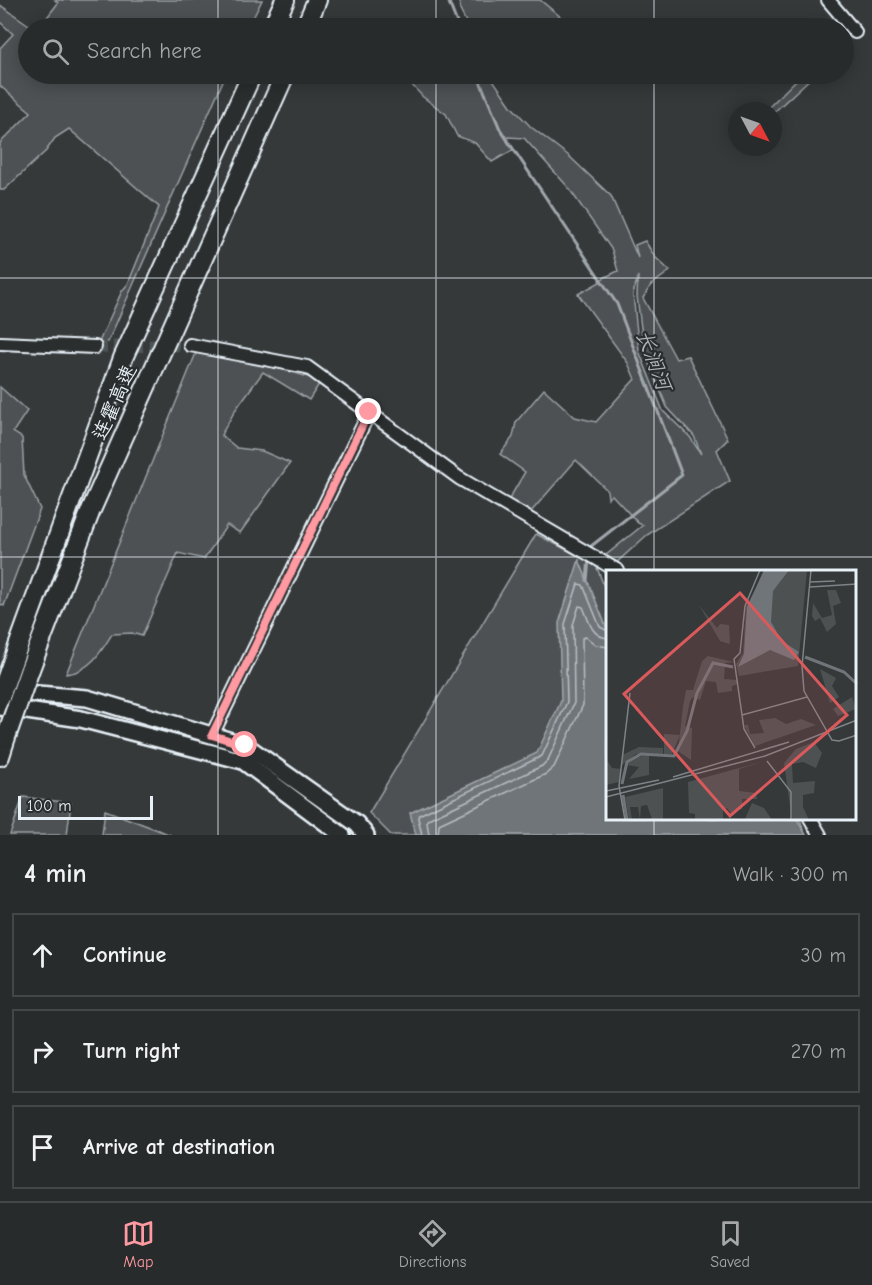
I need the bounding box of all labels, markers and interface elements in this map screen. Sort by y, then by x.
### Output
search box [18,18,854,84]
icon: search [39,35,72,68]
text: Search here [87,38,202,64]
north arrow [728,102,782,156]
water label: 长涧河 [632,326,678,397]
street label: 连霍高速 [88,361,141,443]
route end [355,398,381,424]
inset map [606,570,857,820]
route start [231,731,257,757]
scale bar [18,793,153,820]
text: 100 m [27,797,71,815]
text: 4 min [24,859,87,889]
text: Walk · 300 m [733,863,848,886]
icon: ahead [26,939,59,972]
text: Continue [83,942,166,968]
text: 30 m [800,944,846,967]
icon: right [26,1035,59,1068]
text: Turn right [83,1038,180,1064]
text: 270 m [791,1040,846,1063]
icon: arrive [26,1131,59,1164]
text: Arrive at destination [83,1134,275,1160]
tab: Map [122,1217,155,1271]
tab: Directions [399,1217,466,1271]
tab: Saved [710,1217,750,1271]

